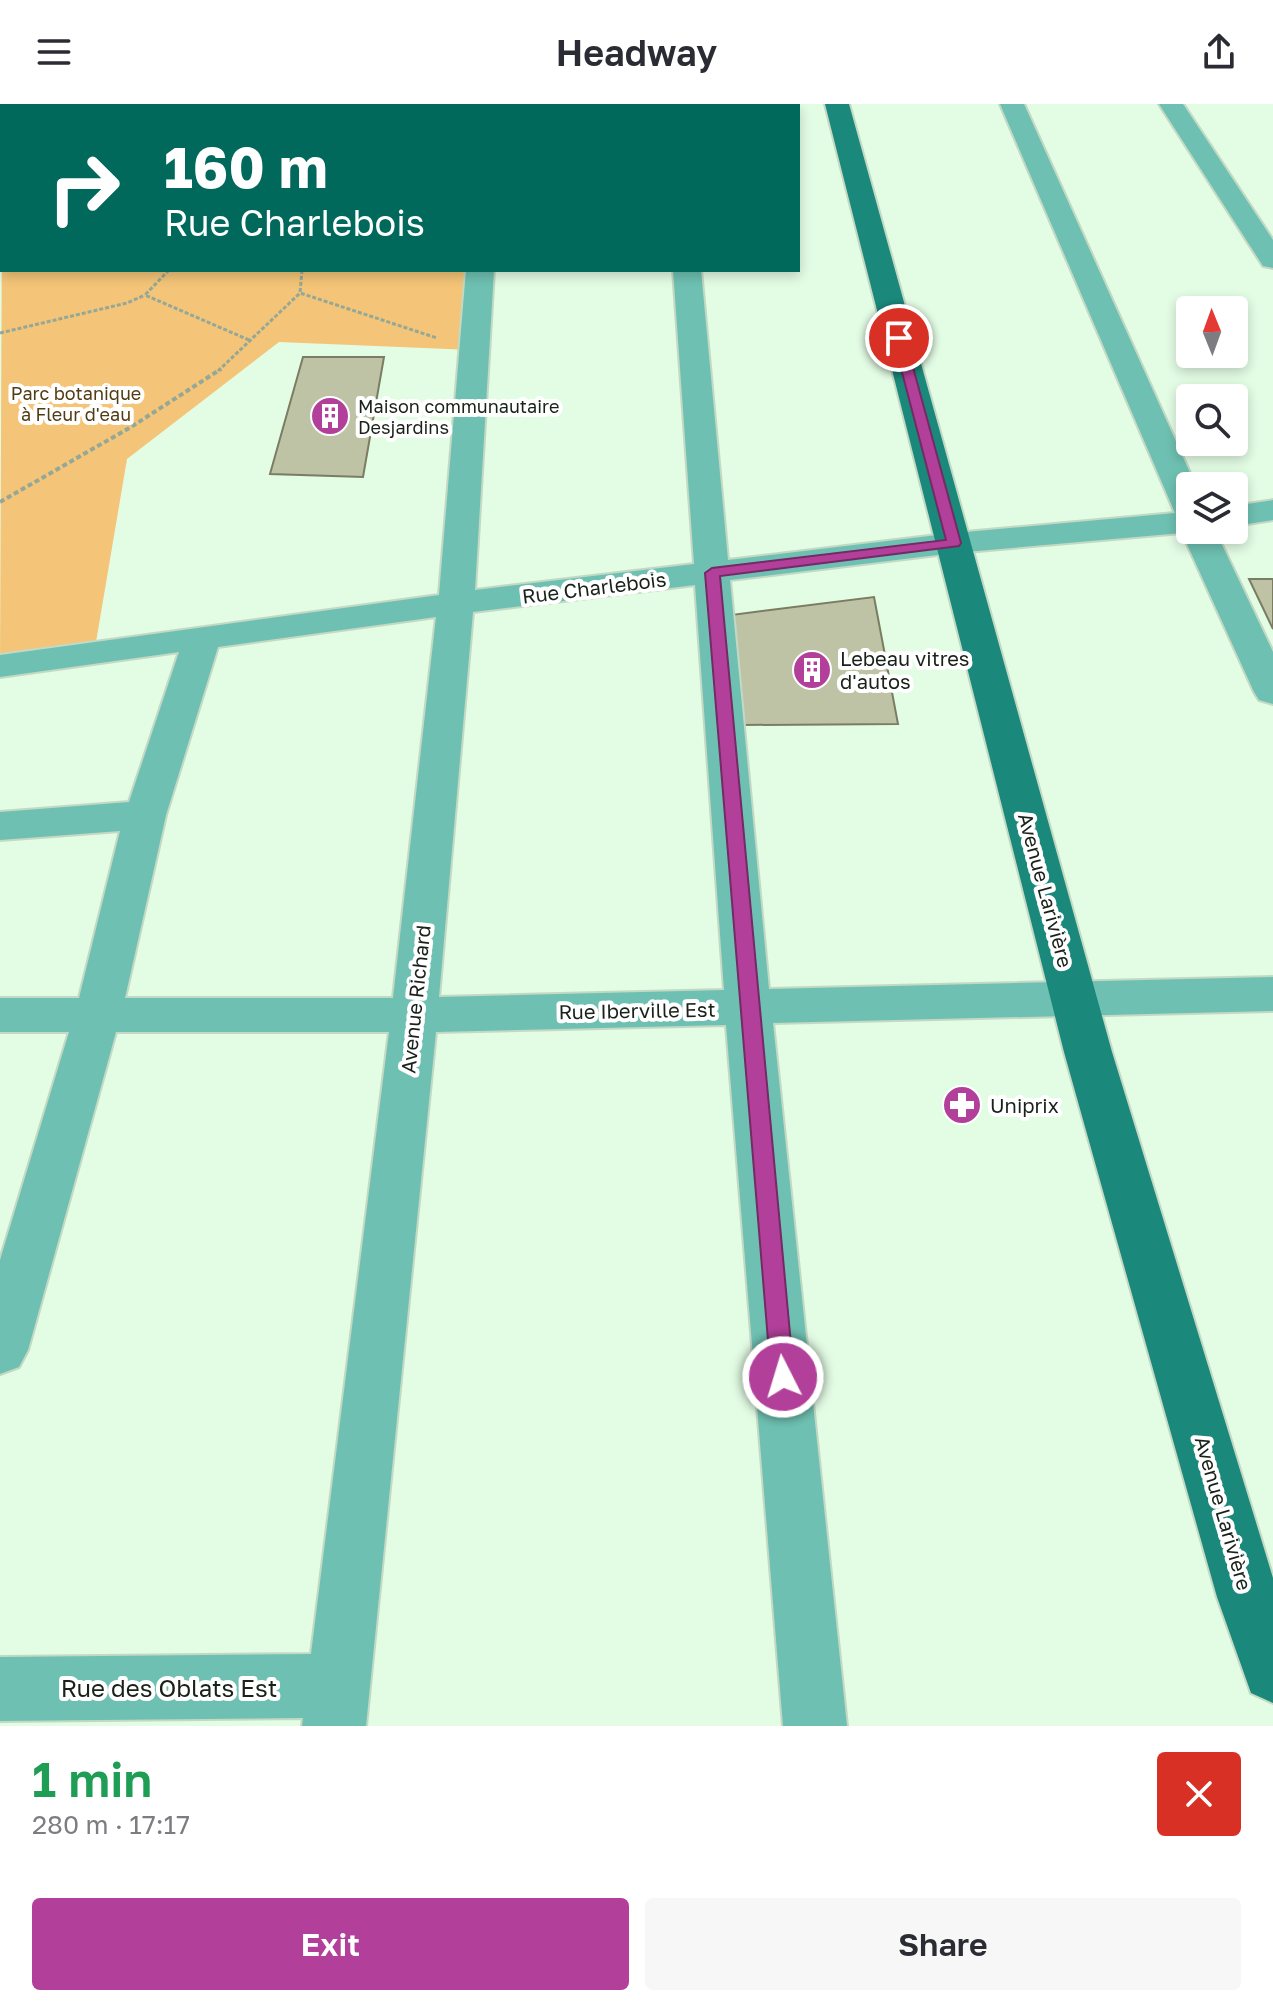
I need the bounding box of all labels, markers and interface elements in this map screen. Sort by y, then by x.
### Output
icon: menu [32,30,76,74]
icon: share [1197,30,1241,74]
text: Headway [556,31,717,74]
text: 160 m [164,133,328,200]
icon: right [32,136,136,240]
text: Rue Charlebois [164,201,425,244]
north arrow [1176,296,1248,368]
map controls [1176,296,1248,544]
pin [865,304,933,372]
icon: arrive [877,316,921,360]
park label: Parc botanique à Fleur d'eau [11,382,141,425]
button: search [1176,384,1248,456]
building icon: Maison communautaire Desjardins [309,395,351,437]
place label: Maison communautaire Desjardins [358,395,559,438]
button: layers [1176,472,1248,544]
street label: Rue Charlebois [521,566,667,608]
place label: Lebeau vitres d'autos [840,646,969,693]
building icon: Lebeau vitres d'autos [791,649,833,691]
street label: Avenue Larivière [1014,810,1078,970]
street label: Avenue Richard [395,924,435,1074]
street label: Rue Iberville Est [558,997,716,1023]
pharmacy icon: Uniprix [941,1084,983,1126]
place label: Uniprix [990,1093,1059,1117]
position arrow [741,1335,825,1419]
street label: Avenue Larivière [1191,1433,1257,1593]
street label: Rue des Oblats Est [61,1673,277,1702]
text: 1 min [32,1750,152,1808]
button: close [1157,1752,1241,1836]
text: 280 m · 17:17 [32,1809,190,1840]
button: Exit [32,1898,629,1990]
button: Share [645,1898,1241,1990]

